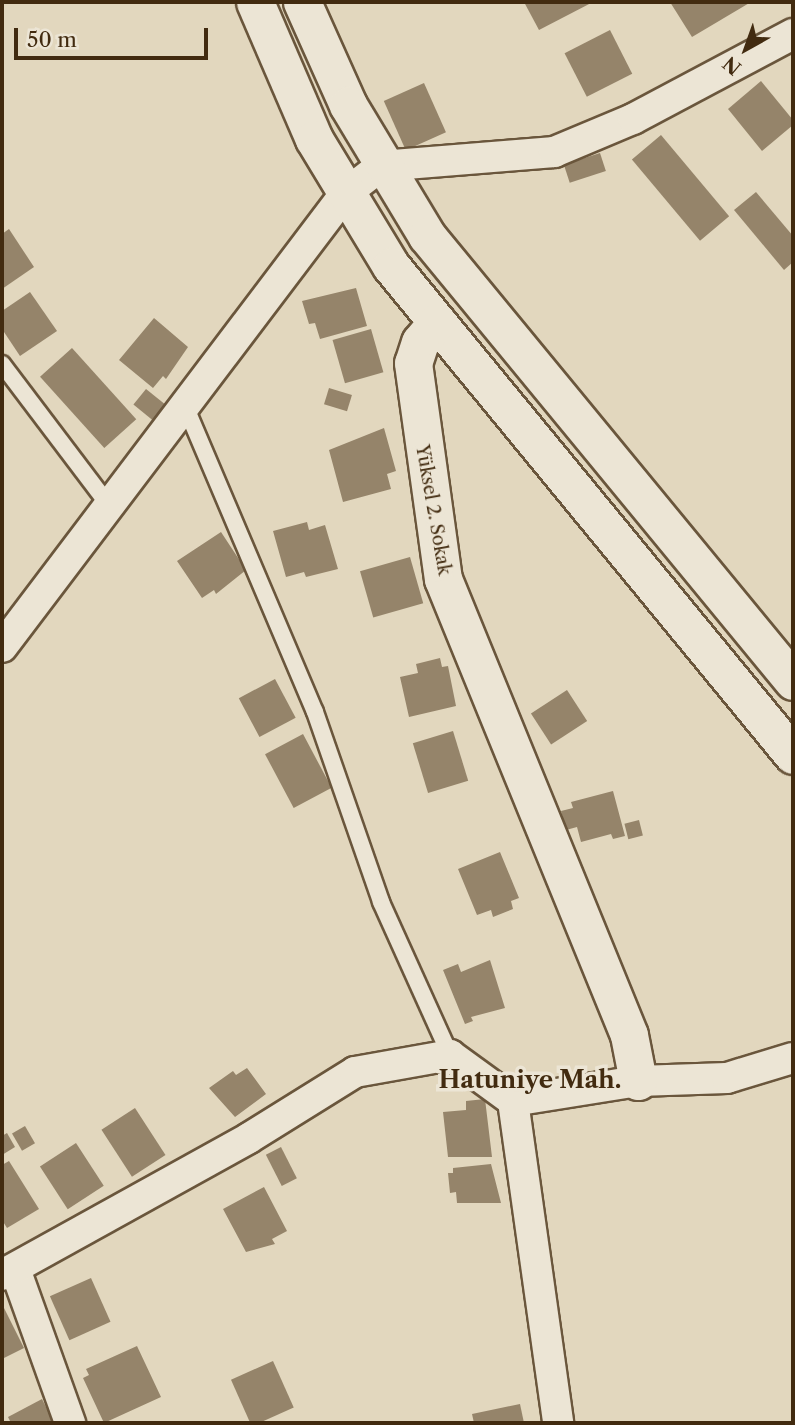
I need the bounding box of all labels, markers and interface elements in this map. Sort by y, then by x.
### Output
scale bar [18,14,212,58]
north arrow [711,14,781,84]
text: 50 m [27,27,77,52]
text: N [718,51,746,80]
street label: Yüksel 2. Sokak [411,443,455,577]
district label: Hatuniye Mah. [439,1066,621,1094]

